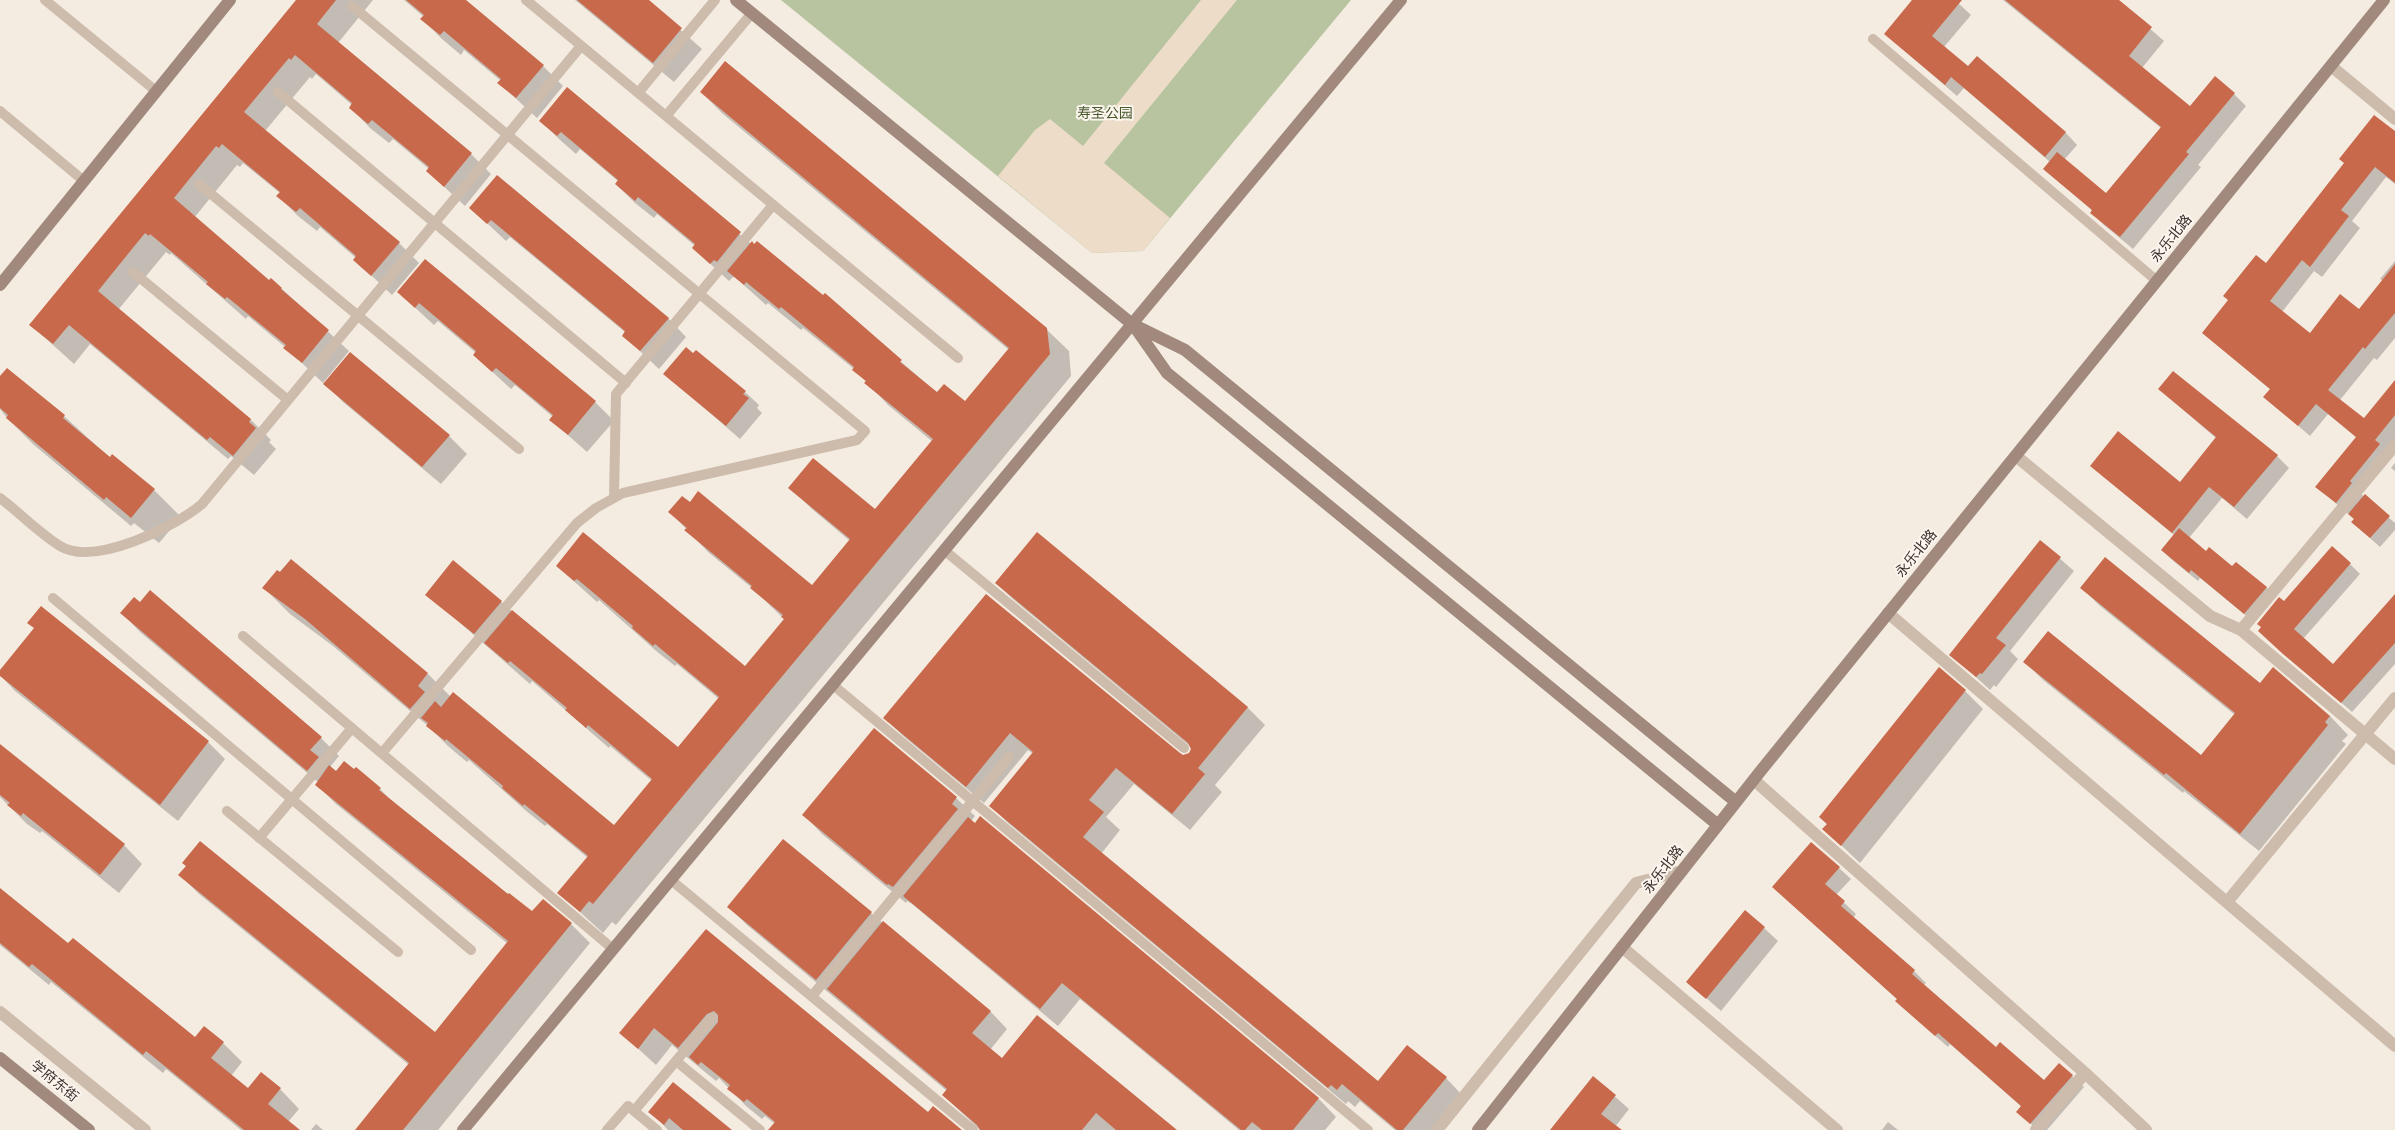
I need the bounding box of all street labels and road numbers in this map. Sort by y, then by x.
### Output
street label: 永乐北路 [2148,212,2196,266]
street label: 永乐北路 [1893,527,1941,581]
street label: 永乐北路 [1640,843,1688,897]
street label: 学府东街 [27,1058,81,1106]

